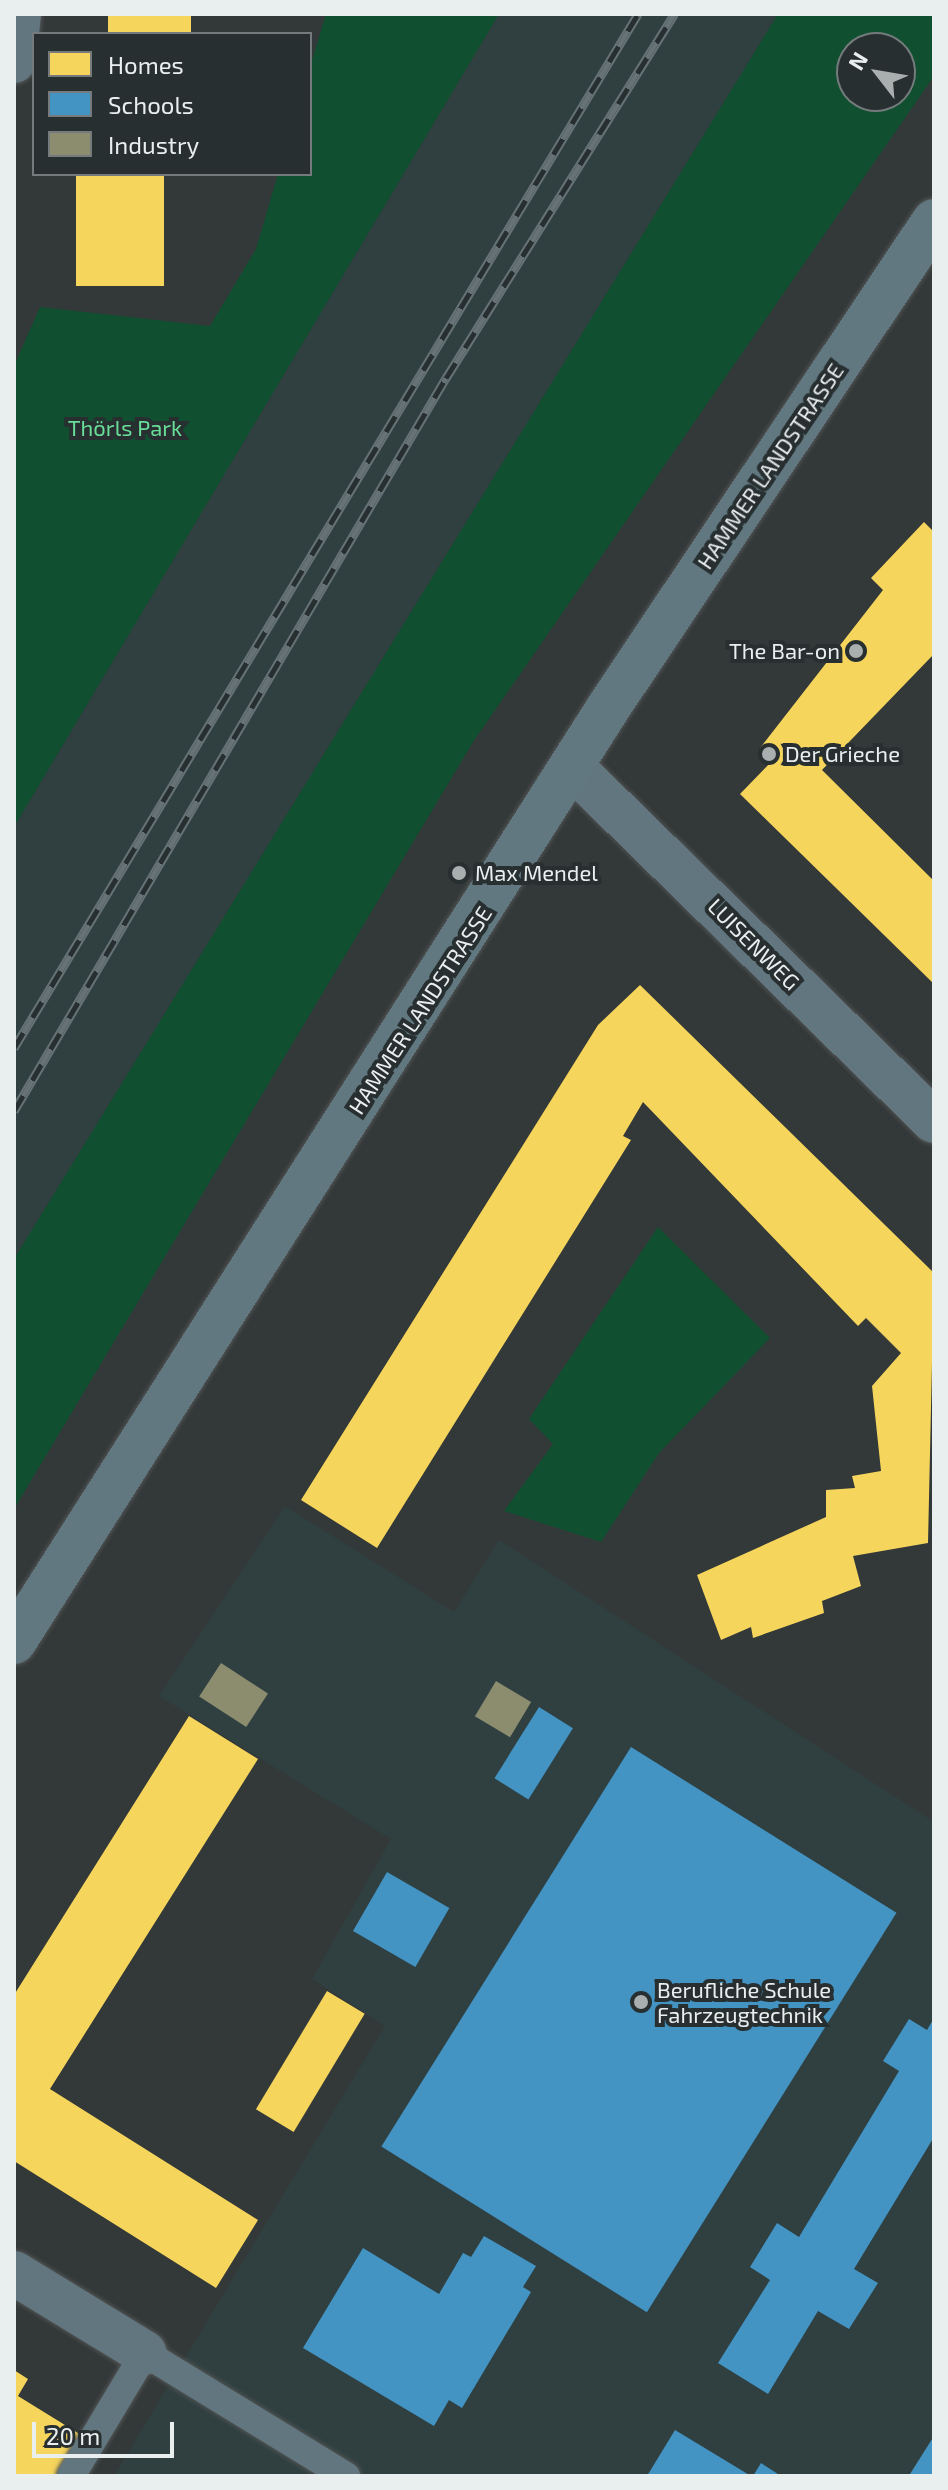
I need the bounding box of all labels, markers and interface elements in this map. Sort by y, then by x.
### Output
legend [32,32,312,176]
north arrow [836,32,916,112]
text: N [842,47,872,74]
text: Homes [108,50,184,79]
text: Schools [108,90,194,119]
text: Industry [108,130,199,159]
street label: HAMMER LANDSTRASSE [691,358,849,574]
park label: Thörls Park [68,415,182,441]
place label: The Bar-on [729,638,840,664]
marker: The Bar-on [847,642,865,660]
place label: Der Grieche [785,741,900,767]
marker: Der Grieche [760,745,778,763]
place label: Max Mendel [475,860,598,886]
marker: Max Mendel [450,864,468,882]
street label: LUISENWEG [703,893,805,995]
street label: HAMMER LANDSTRASSE [343,901,497,1119]
place label: Berufliche Schule Fahrzeugtechnik [657,1976,831,2028]
marker: Berufliche Schule Fahrzeugtechnik [632,1993,650,2011]
scale bar [36,2406,178,2456]
text: 20 m [46,2421,100,2450]

